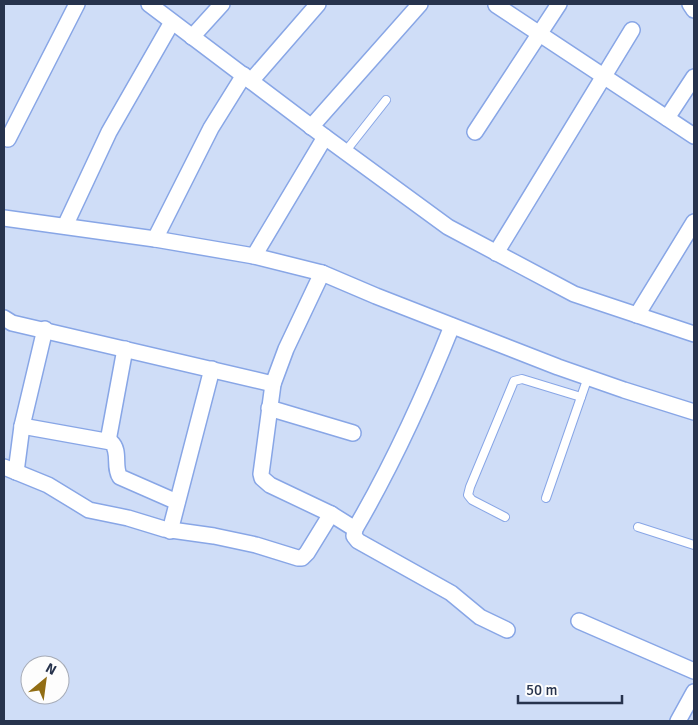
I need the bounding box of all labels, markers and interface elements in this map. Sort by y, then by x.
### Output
north arrow [20,655,70,705]
text: N [43,659,59,679]
scale bar [518,672,622,704]
text: 50 m [526,681,557,699]

